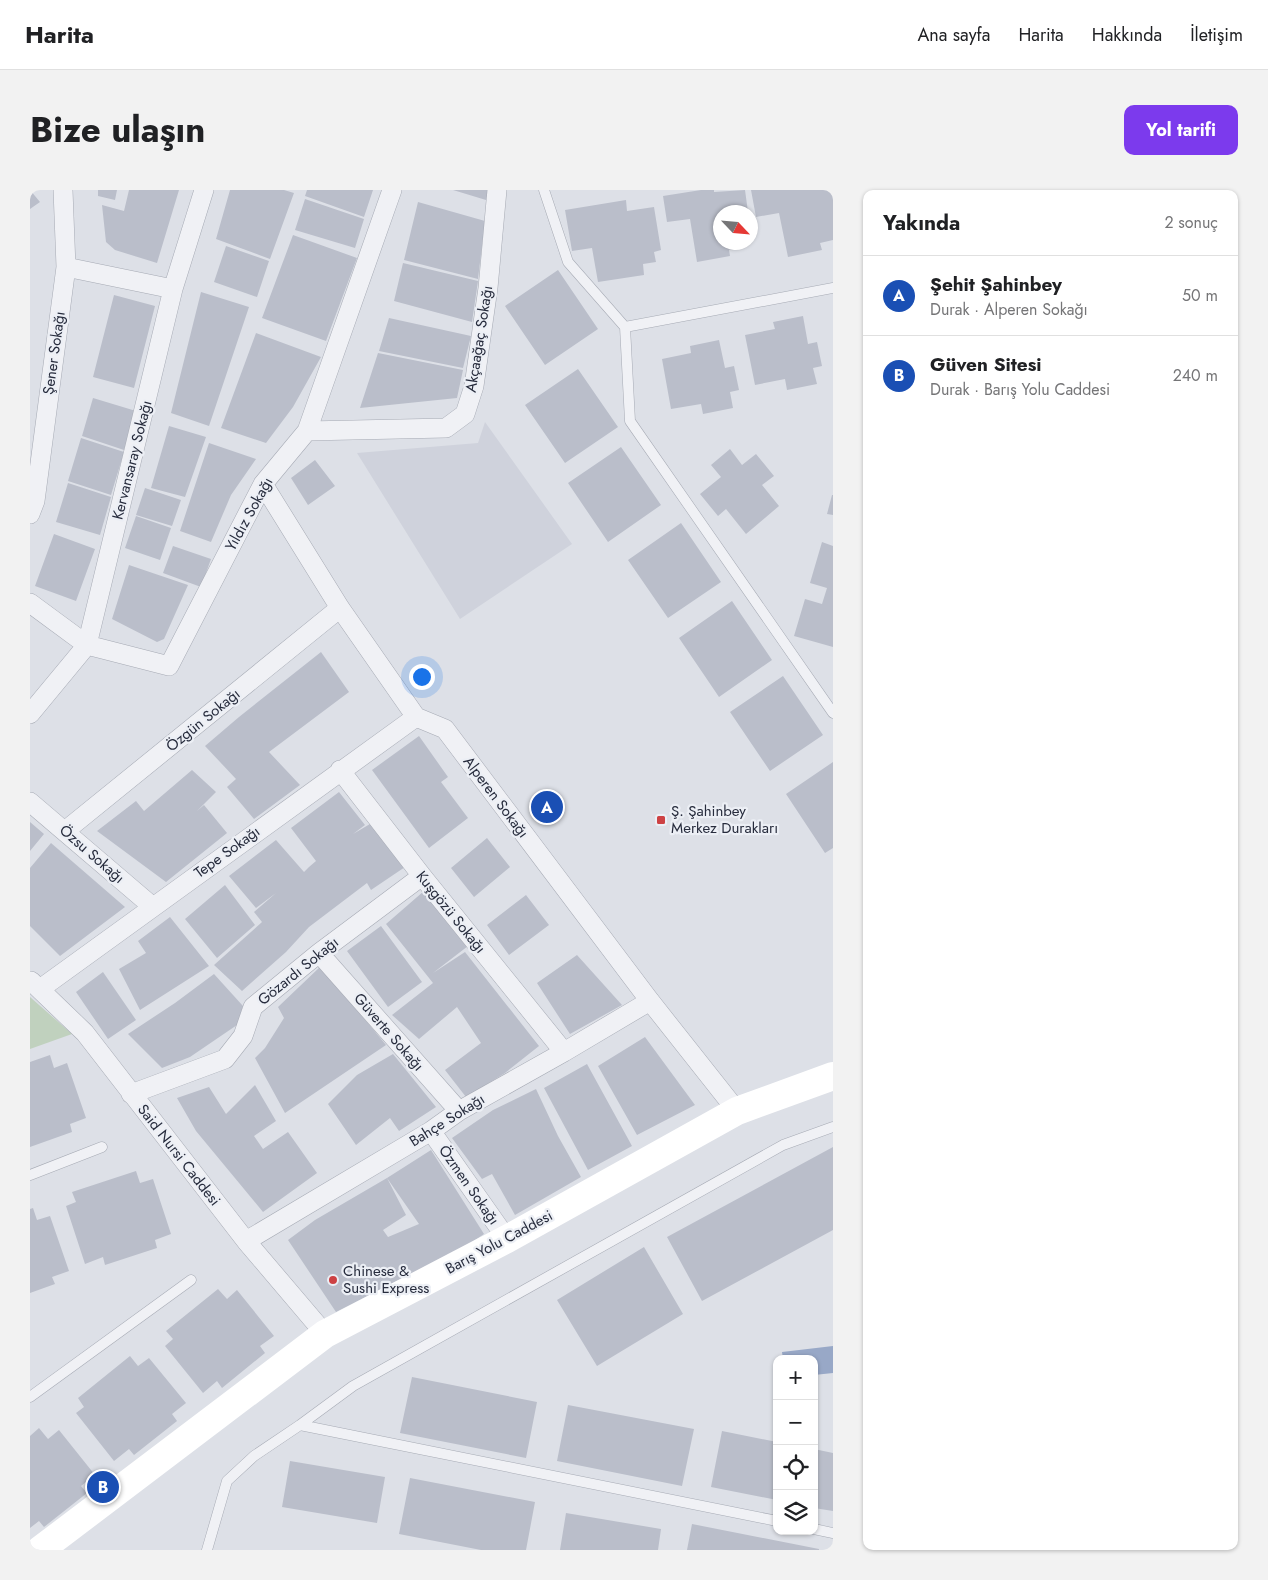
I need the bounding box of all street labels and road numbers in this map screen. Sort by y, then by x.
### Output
street label: Akçaağaç Sokağı [460,284,498,394]
street label: Şener Sokağı [37,310,71,396]
street label: Kervansaray Sokağı [107,398,157,522]
street label: Yıldız Sokağı [220,473,278,555]
street label: Özgün Sokağı [161,683,245,757]
street label: Alperen Sokağı [458,752,534,842]
street label: Özsu Sokağı [55,820,129,888]
street label: Tepe Sokağı [190,821,264,883]
street label: Kuşgözü Sokağı [411,866,491,958]
street label: Gözardı Sokağı [253,931,343,1011]
street label: Güverte Sokağı [349,988,429,1076]
street label: Bahçe Sokağı [405,1088,489,1152]
street label: Said Nursi Caddesi [132,1099,226,1211]
street label: Özmen Sokağı [433,1141,505,1229]
street label: Barış Yolu Caddesi [442,1205,556,1279]

